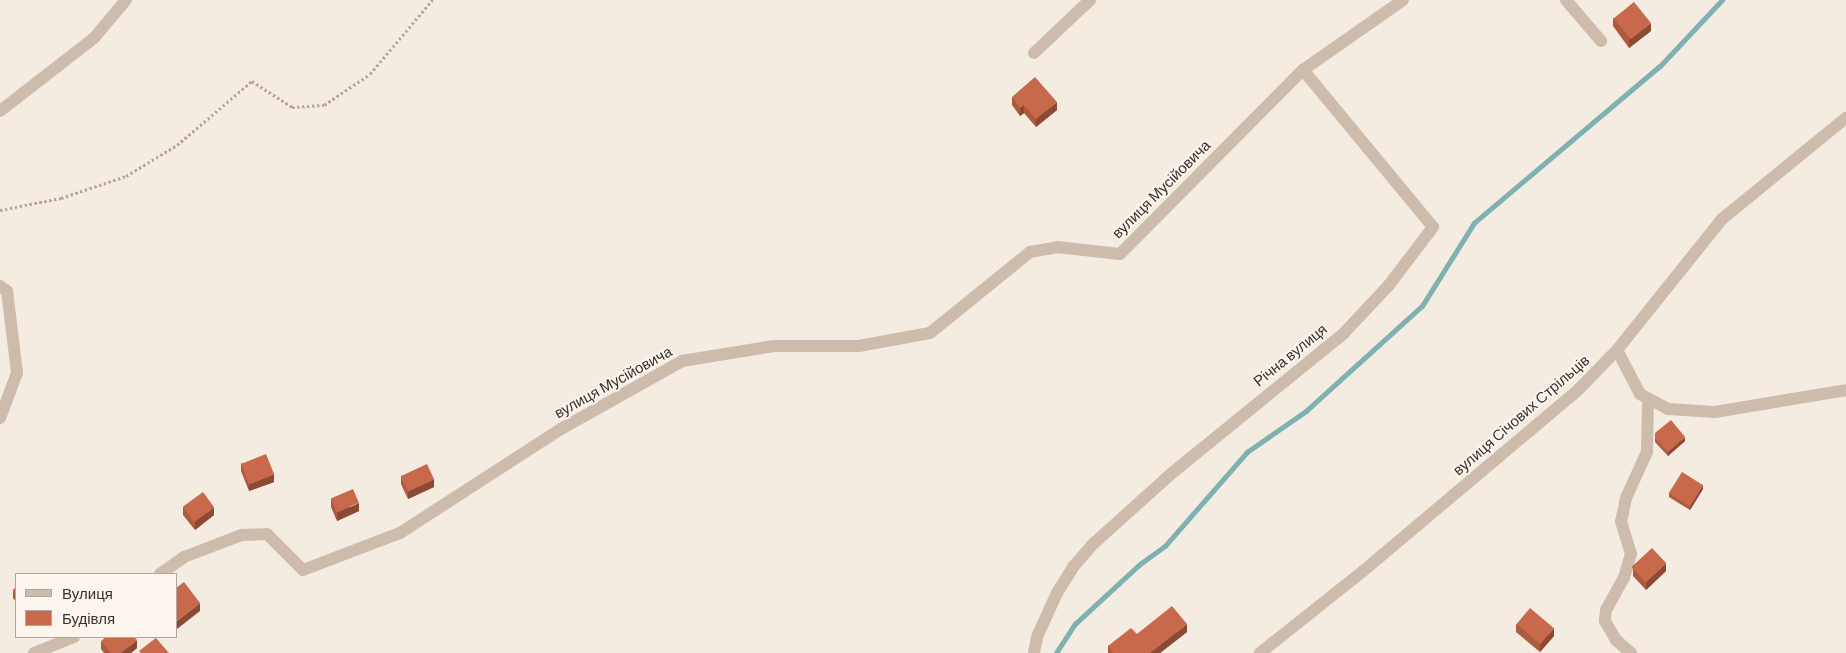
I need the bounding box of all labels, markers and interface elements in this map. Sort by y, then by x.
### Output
street label: вулиця Мусійовича [1108,136,1214,242]
street label: Річна вулиця [1250,320,1330,390]
street label: вулиця Мусійовича [551,342,675,422]
street label: вулиця Січових Стрільців [1449,351,1593,479]
legend [15,573,178,638]
text: Вулиця [62,584,113,602]
text: Будівля [62,609,115,627]

